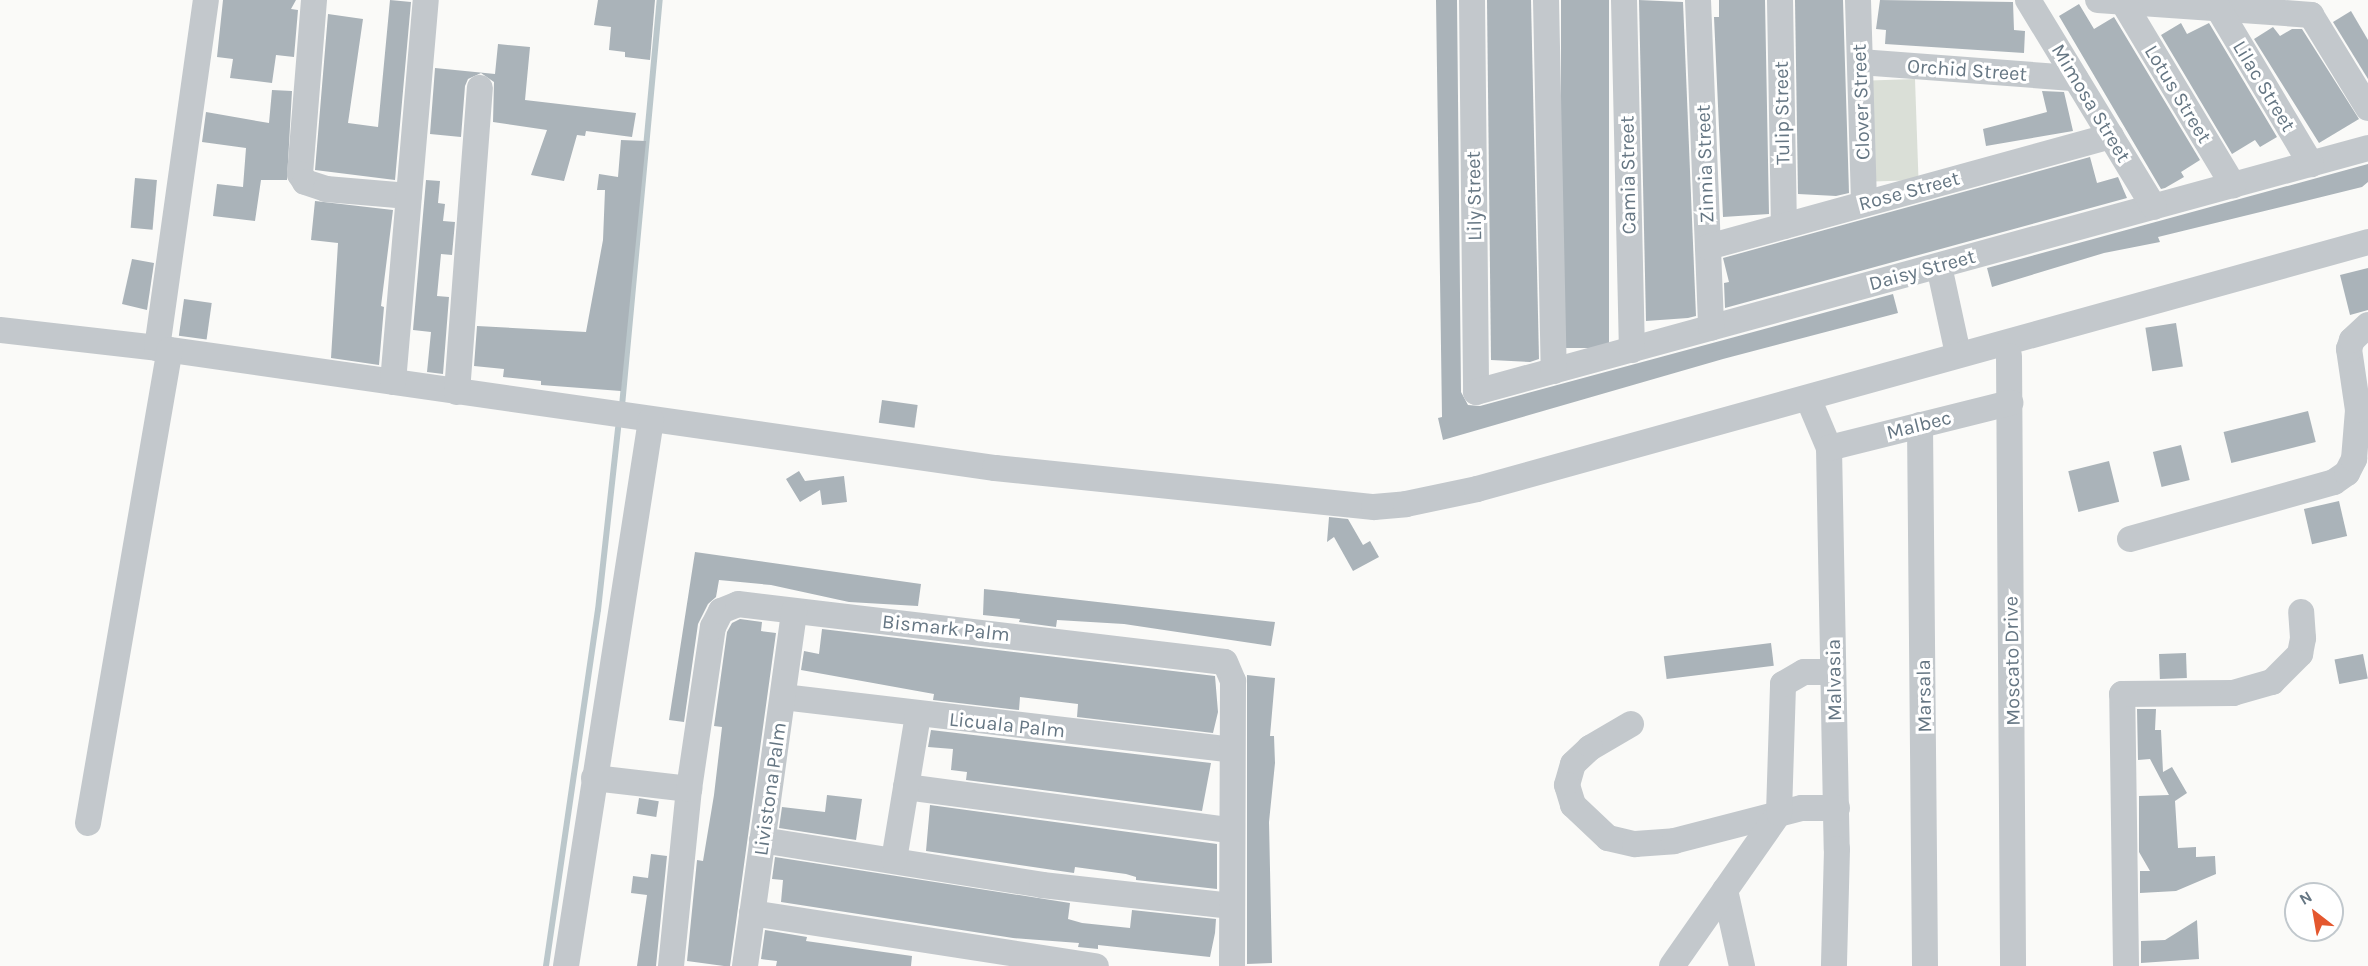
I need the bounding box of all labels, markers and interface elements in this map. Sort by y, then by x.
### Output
street label: Lilac Street [2227,36,2301,136]
street label: Mimosa Street [2046,40,2136,166]
street label: Lotus Street [2139,41,2217,147]
street label: Clover Street [1847,44,1875,160]
street label: Orchid Street [1906,54,2028,86]
street label: Tulip Street [1769,61,1795,165]
street label: Zinnia Street [1691,104,1719,224]
street label: Camia Street [1615,115,1641,235]
street label: Lily Street [1461,151,1487,241]
street label: Rose Street [1856,166,1962,216]
street label: Daisy Street [1866,244,1978,296]
street label: Malbec [1884,405,1954,445]
street label: Moscato Drive [1999,596,2025,726]
street label: Bismark Palm [881,609,1011,647]
street label: Malvasia [1821,639,1847,721]
street label: Marsala [1911,659,1937,733]
street label: Licuala Palm [948,707,1066,743]
street label: Livistona Palm [749,721,791,857]
north arrow [2284,882,2344,942]
text: N [2296,887,2315,909]

